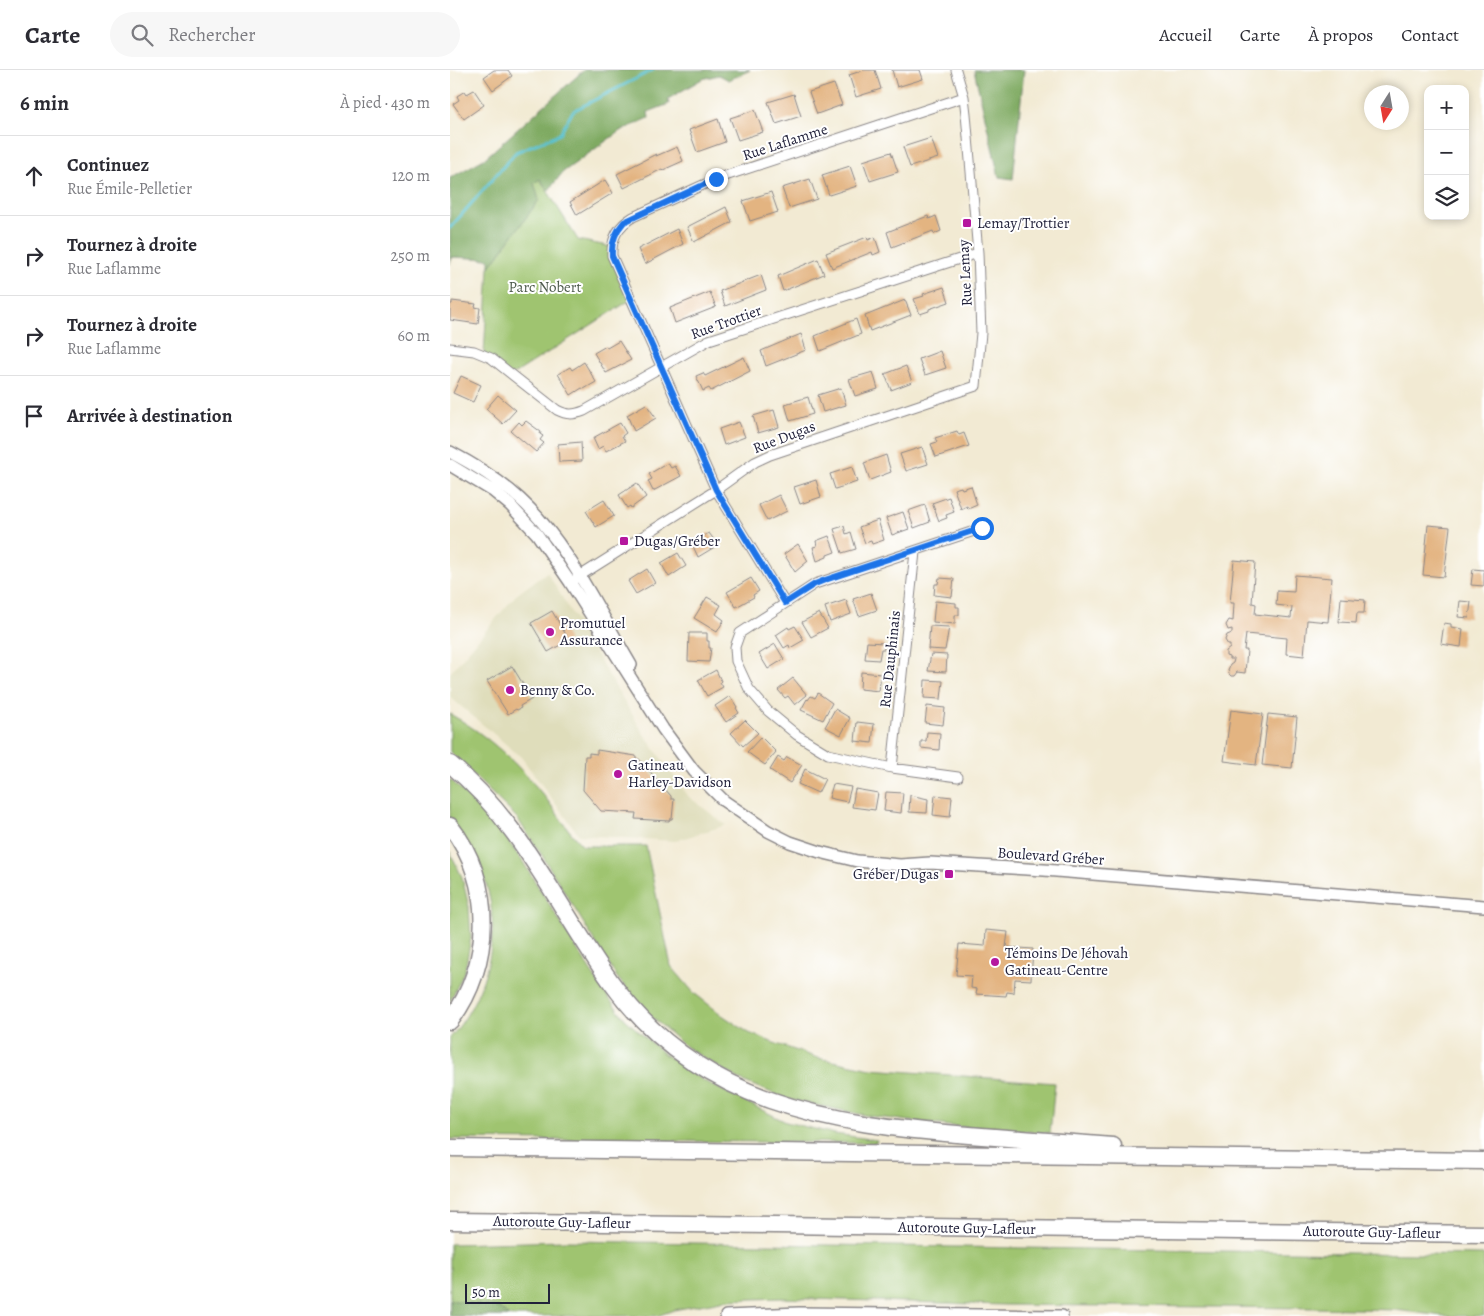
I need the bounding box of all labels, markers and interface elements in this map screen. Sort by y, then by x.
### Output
search box [110,12,460,57]
text: Carte [25,19,80,51]
icon: search [128,21,156,49]
text: Rechercher [168,22,256,48]
text: Accueil [1159,23,1212,47]
text: Carte [1240,23,1280,47]
text: À propos [1308,23,1373,47]
text: Contact [1401,23,1459,47]
north arrow [1364,85,1409,130]
map controls [1424,85,1469,220]
button: + [1424,85,1469,130]
text: 6 min [20,89,69,117]
text: À pied · 430 m [340,92,430,114]
street label: Rue Laflamme [740,119,830,165]
button: − [1424,130,1469,175]
text: Continuez [67,152,149,178]
icon: ahead [20,162,48,190]
text: 120 m [392,165,430,187]
route end [705,168,728,191]
button: layers [1424,175,1469,220]
text: Rue Émile-Pelletier [67,178,192,200]
place label: Lemay/Trottier [977,213,1070,233]
marker: Lemay/Trottier [961,217,973,229]
text: Tournez à droite [67,232,197,258]
street label: Rue Lemay [953,239,977,307]
icon: right [20,242,48,270]
text: 250 m [391,245,430,267]
text: Rue Laflamme [67,258,161,280]
park label: Parc Nobert [509,277,581,297]
street label: Rue Trottier [688,300,764,344]
text: Tournez à droite [67,312,197,338]
icon: right [20,322,48,350]
text: 60 m [398,325,430,347]
text: Rue Laflamme [67,338,161,360]
icon: arrive [20,402,48,430]
text: Arrivée à destination [67,403,232,429]
street label: Rue Dugas [750,416,818,458]
route start [971,517,994,540]
place label: Dugas/Gréber [634,531,720,551]
marker: Dugas/Gréber [618,535,630,547]
street label: Rue Dauphinais [875,609,905,709]
place label: Promutuel Assurance [559,613,626,650]
marker: Promutuel Assurance [544,626,556,638]
place label: Benny & Co. [520,680,595,700]
marker: Benny & Co. [504,684,516,696]
place label: Gatineau Harley-Davidson [628,755,732,792]
marker: Gatineau Harley-Davidson [612,768,624,780]
street label: Boulevard Gréber [997,842,1105,870]
place label: Gréber/Dugas [853,864,939,884]
marker: Gréber/Dugas [943,868,955,880]
place label: Témoins De Jéhovah Gatineau-Centre [1005,943,1128,980]
marker: Témoins De Jéhovah Gatineau-Centre [989,956,1001,968]
street label: Autoroute Guy-Lafleur [492,1211,631,1233]
street label: Autoroute Guy-Lafleur [897,1217,1036,1239]
street label: Autoroute Guy-Lafleur [1302,1221,1441,1243]
scale bar [465,1281,550,1304]
text: 50 m [472,1283,500,1302]

